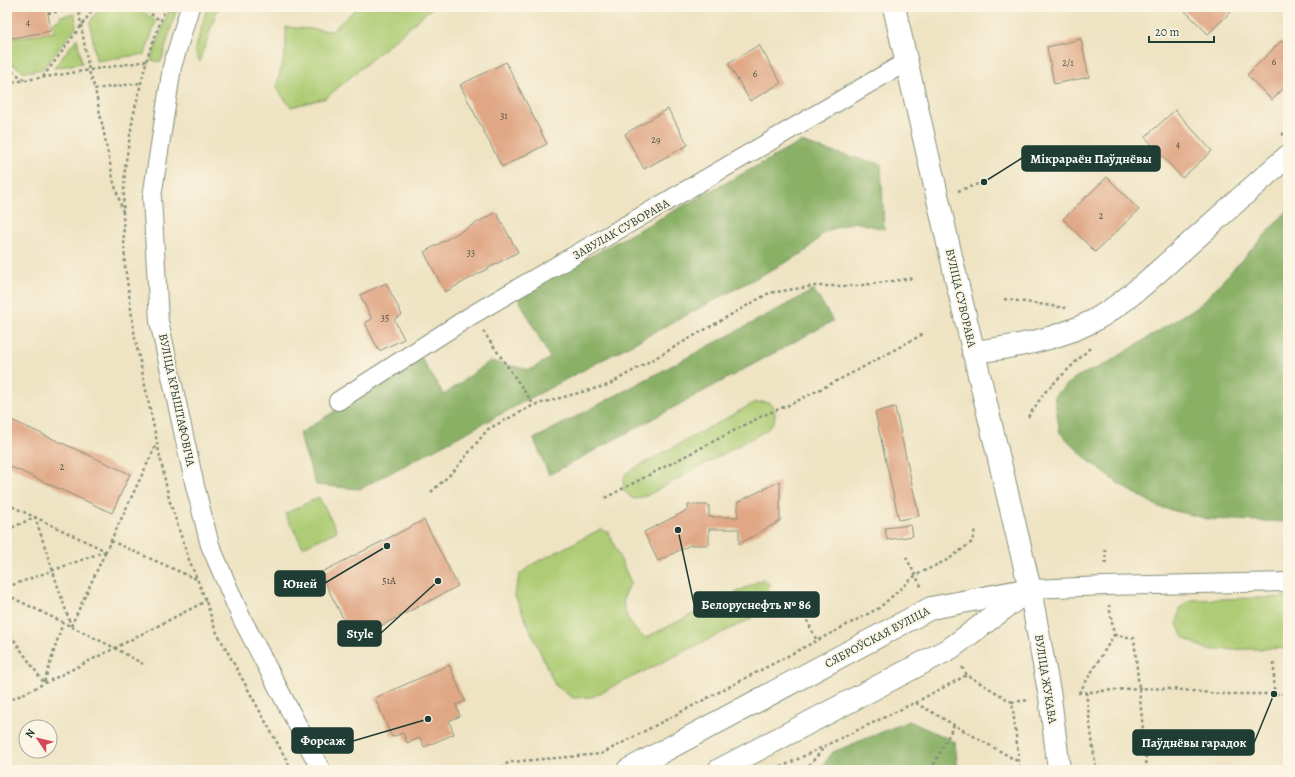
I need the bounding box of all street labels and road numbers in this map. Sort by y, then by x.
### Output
street label: ЗАВУЛАК СУВОРАВА [570,194,673,263]
street label: ВУЛІЦА СУВОРАВА [942,247,980,350]
street label: ВУЛІЦА КРЫШТАФОВІЧА [155,332,199,469]
street label: СЯБРОЎСКАЯ ВУЛІЦА [822,602,933,671]
street label: ВУЛІЦА ЖУКАВА [1031,633,1061,726]

